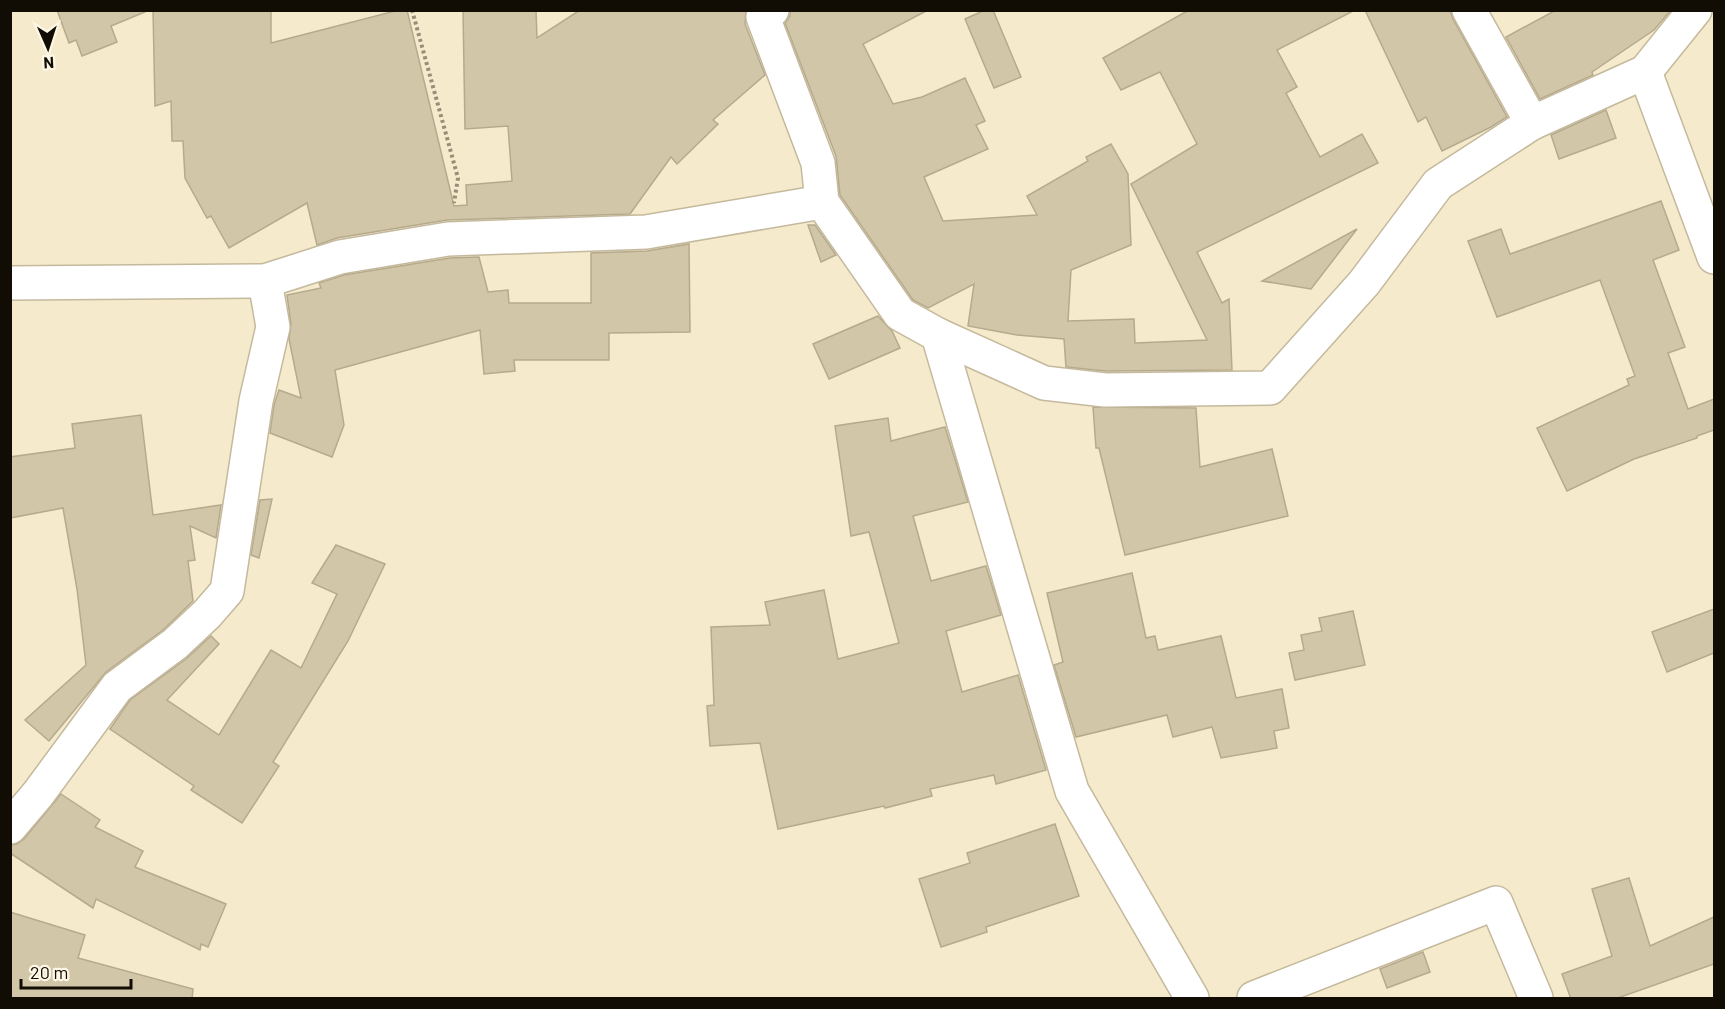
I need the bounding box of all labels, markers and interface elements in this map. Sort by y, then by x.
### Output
north arrow [18,18,78,78]
text: N [43,54,55,73]
scale bar [21,952,130,990]
text: 20 m [30,961,68,983]

